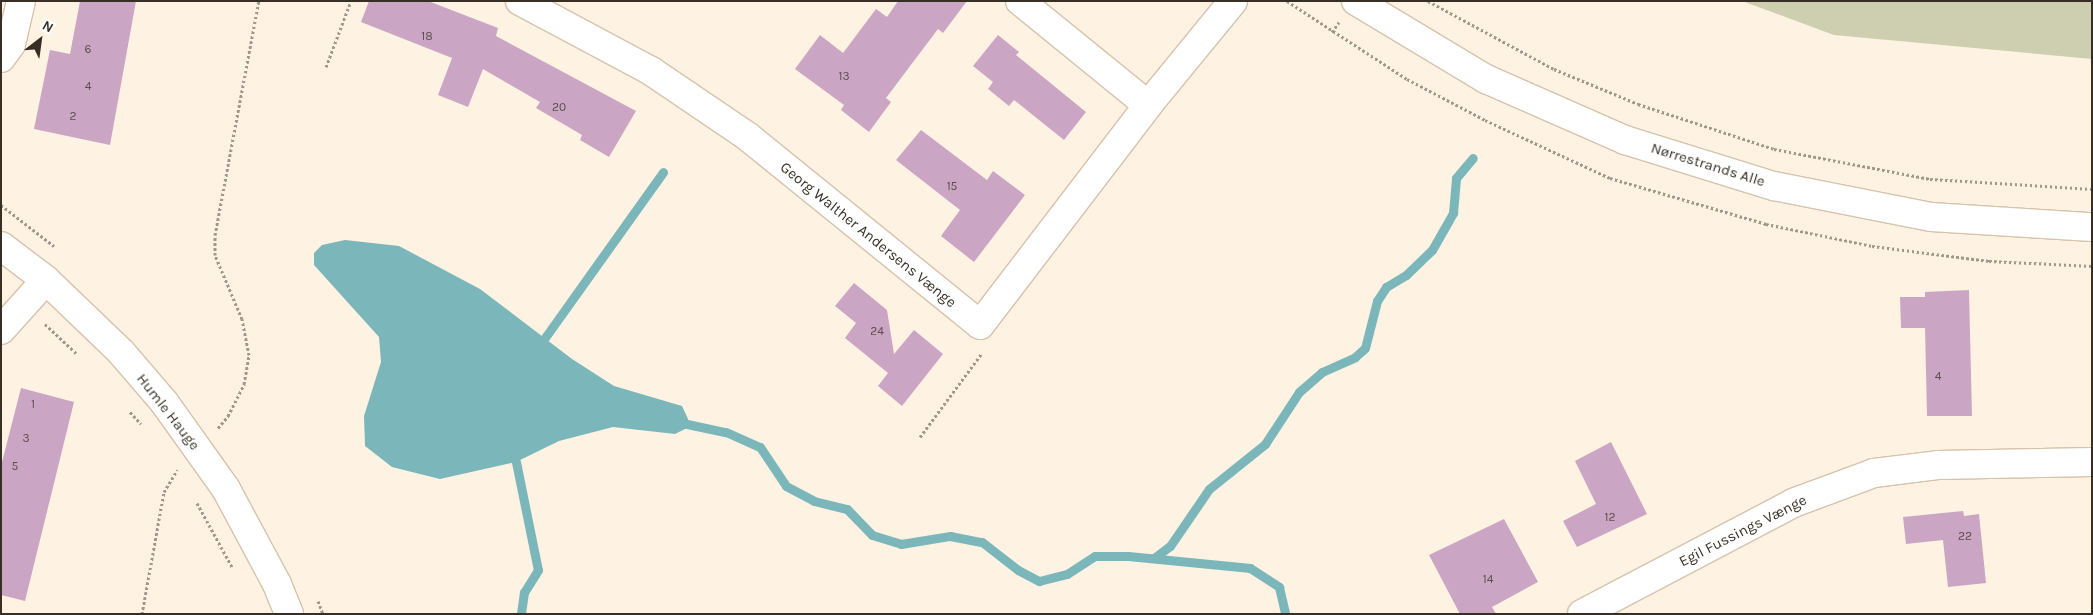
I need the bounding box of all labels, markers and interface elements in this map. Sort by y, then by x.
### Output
north arrow [15,15,65,65]
text: N [39,17,56,36]
house number: 18 [421,30,433,44]
house number: 6 [85,43,91,57]
house number: 13 [838,70,850,84]
house number: 4 [85,80,91,94]
house number: 20 [552,101,566,115]
house number: 2 [70,110,76,124]
street label: Nørrestrands Alle [1649,139,1767,191]
street label: Georg Walther Andersens Vænge [776,158,960,312]
house number: 15 [947,180,957,194]
house number: 24 [870,325,884,339]
street label: Humle Hauge [133,370,203,454]
house number: 4 [1935,370,1941,384]
house number: 1 [31,398,35,412]
house number: 3 [22,432,30,446]
house number: 5 [12,460,18,474]
street label: Egil Fussings Vænge [1676,491,1810,571]
house number: 12 [1605,511,1615,525]
house number: 22 [1958,530,1972,544]
house number: 14 [1483,573,1493,587]

